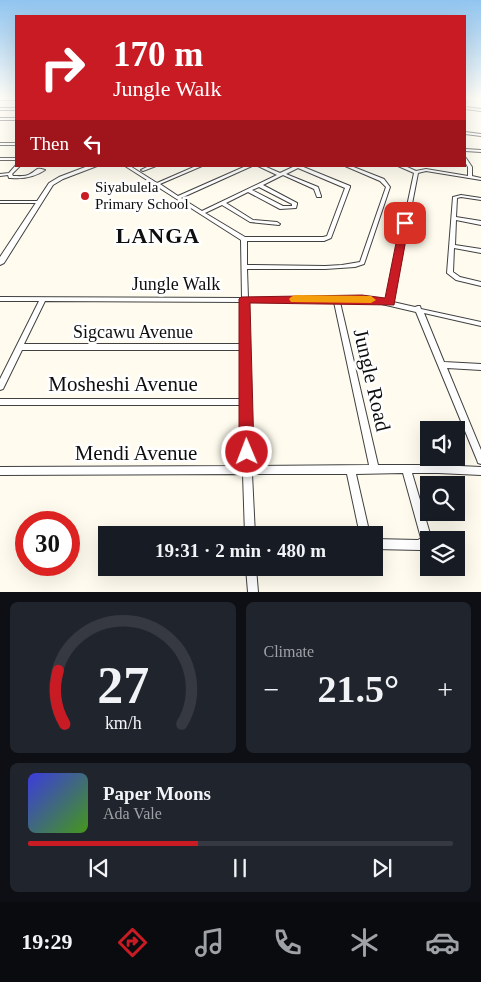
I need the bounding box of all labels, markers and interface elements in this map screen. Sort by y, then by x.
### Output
icon: right [30,35,95,100]
text: 170 m [113,35,203,74]
text: Jungle Walk [113,76,221,101]
icon: left [79,130,107,158]
text: Then [30,133,69,154]
place label: Siyabulela Primary School [95,179,189,212]
marker: Siyabulela Primary School [79,190,91,202]
pin [384,202,426,244]
icon: arrive [391,209,419,237]
district label: LANGA [116,223,200,248]
street label: Jungle Walk [132,274,220,294]
street label: Sigcawu Avenue [73,322,193,342]
street label: Jungle Road [349,326,396,434]
street label: Mosheshi Avenue [48,372,198,396]
map controls [420,421,465,576]
button: sound [420,421,465,466]
position arrow [220,425,272,477]
street label: Mendi Avenue [75,441,197,465]
button: search [420,476,465,521]
speed limit sign: 30 [15,511,80,576]
button: layers [420,531,465,576]
text: 19:31 · 2 min · 480 m [155,540,326,561]
text: Climate [264,643,314,660]
text: 27 [97,657,149,714]
text: 21.5° [317,668,399,710]
text: − [264,674,279,705]
text: + [437,674,453,705]
text: km/h [104,713,141,733]
text: Paper Moons [103,783,211,804]
text: Ada Vale [103,805,162,822]
icon: previous [85,854,113,882]
icon: pause [226,854,254,882]
icon: next [368,854,396,882]
icon: directions [115,925,150,960]
icon: music [192,925,227,960]
icon: phone [270,925,305,960]
icon: climate [347,925,382,960]
icon: car [425,925,460,960]
text: 19:29 [21,929,73,954]

